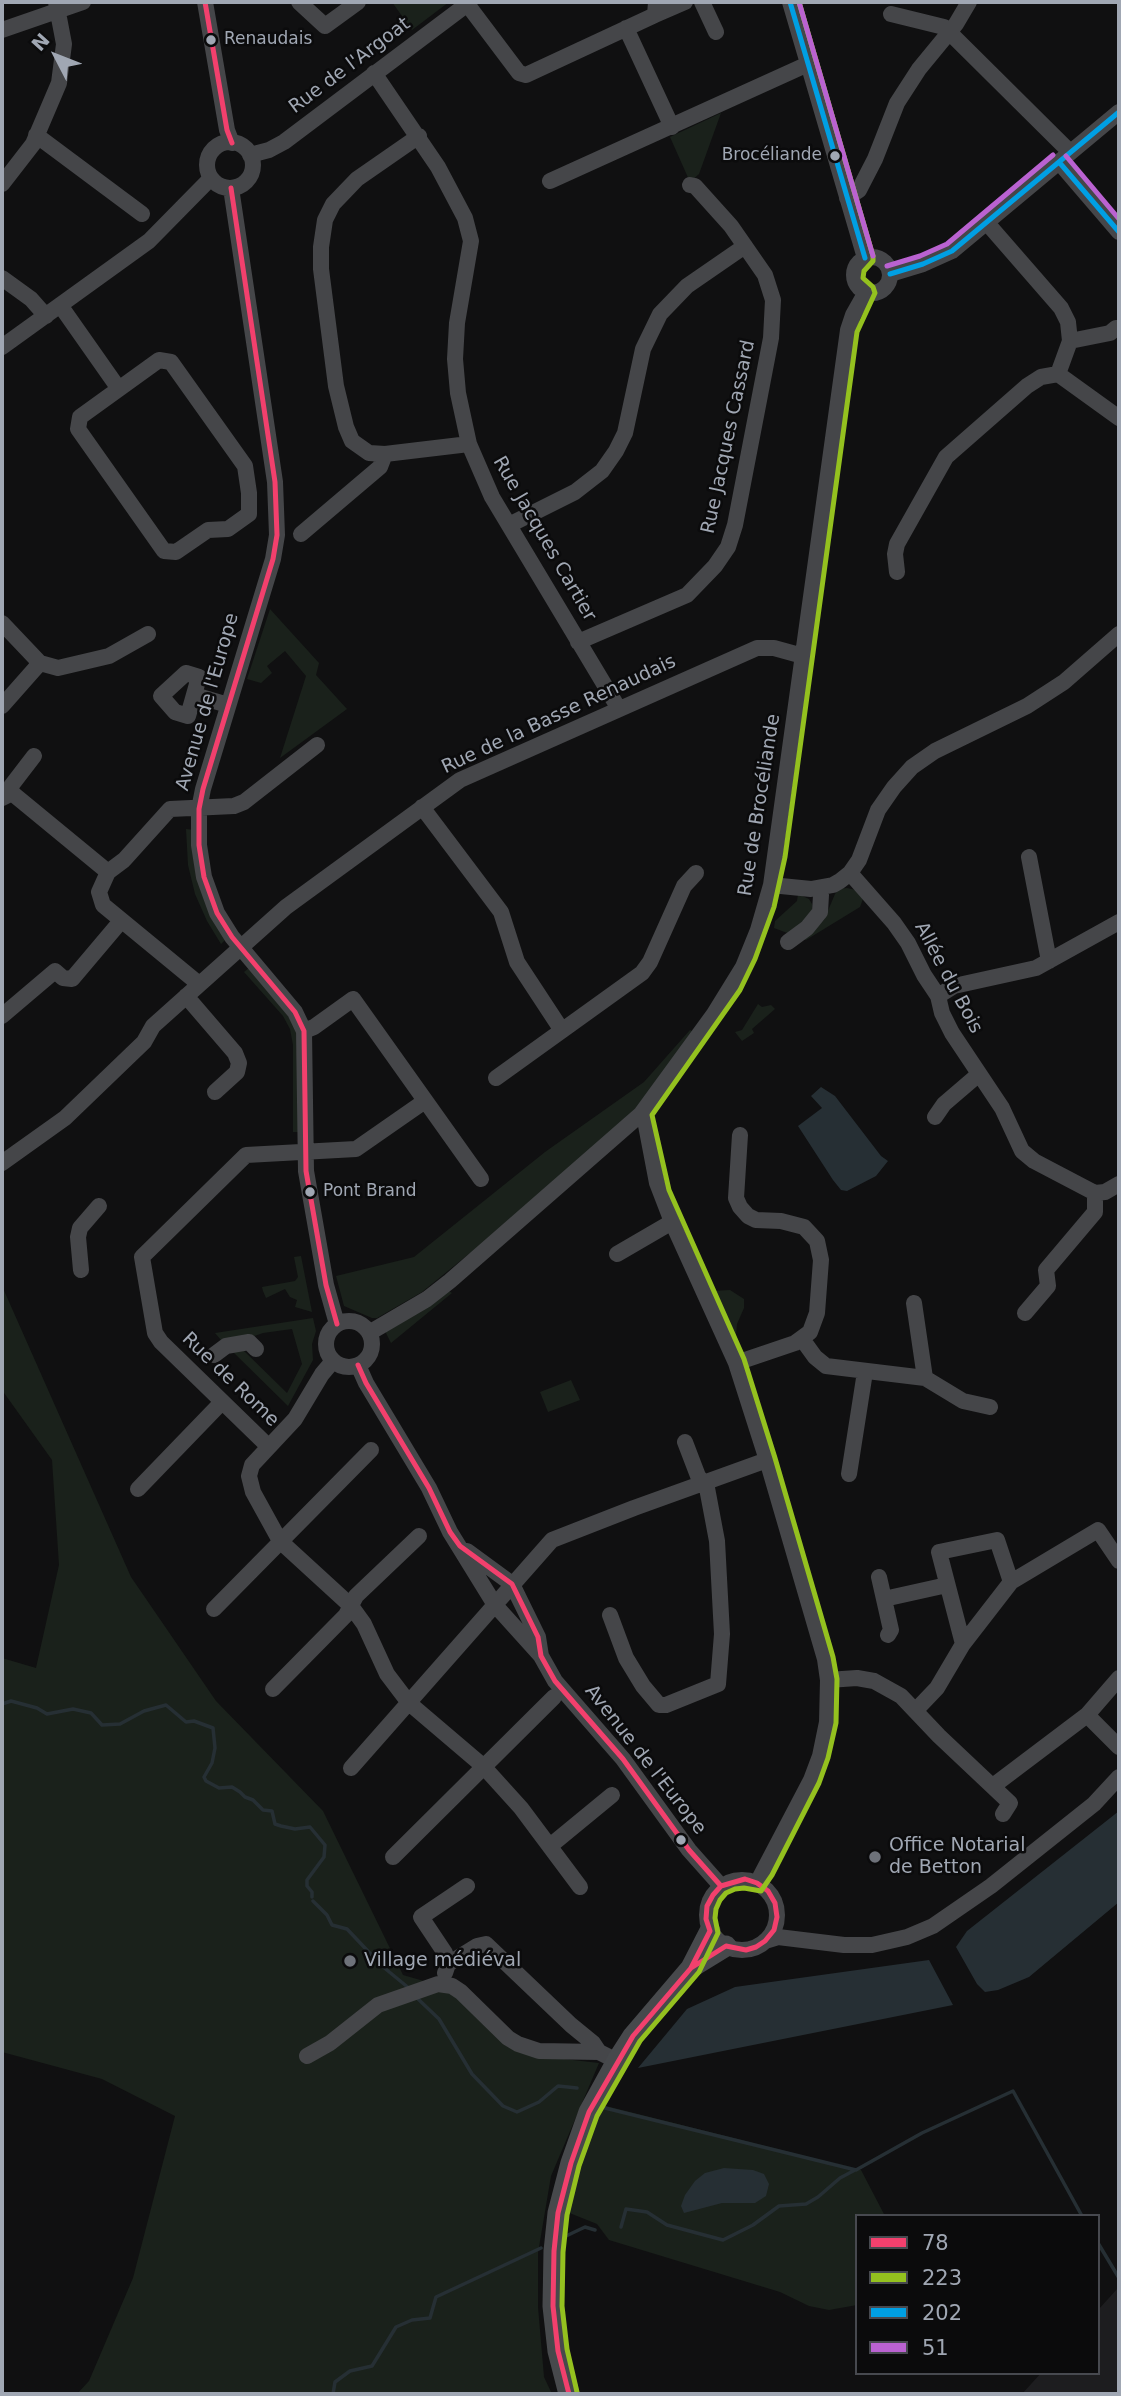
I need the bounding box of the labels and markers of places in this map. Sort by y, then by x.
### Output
place label: Renaudais [224,30,312,50]
marker: Renaudais [204,33,218,47]
place label: Brocéliande [722,146,822,166]
marker: Brocéliande [828,149,842,163]
place label: Pont Brand [323,1182,417,1202]
marker: Pont Brand [303,1185,317,1199]
unlabelled marker [674,1833,688,1847]
place label: Office Notarial de Betton [889,1835,1025,1879]
marker: Office Notarial de Betton [867,1849,883,1865]
place label: Village médiéval [364,1950,521,1972]
marker: Village médiéval [342,1953,358,1969]

